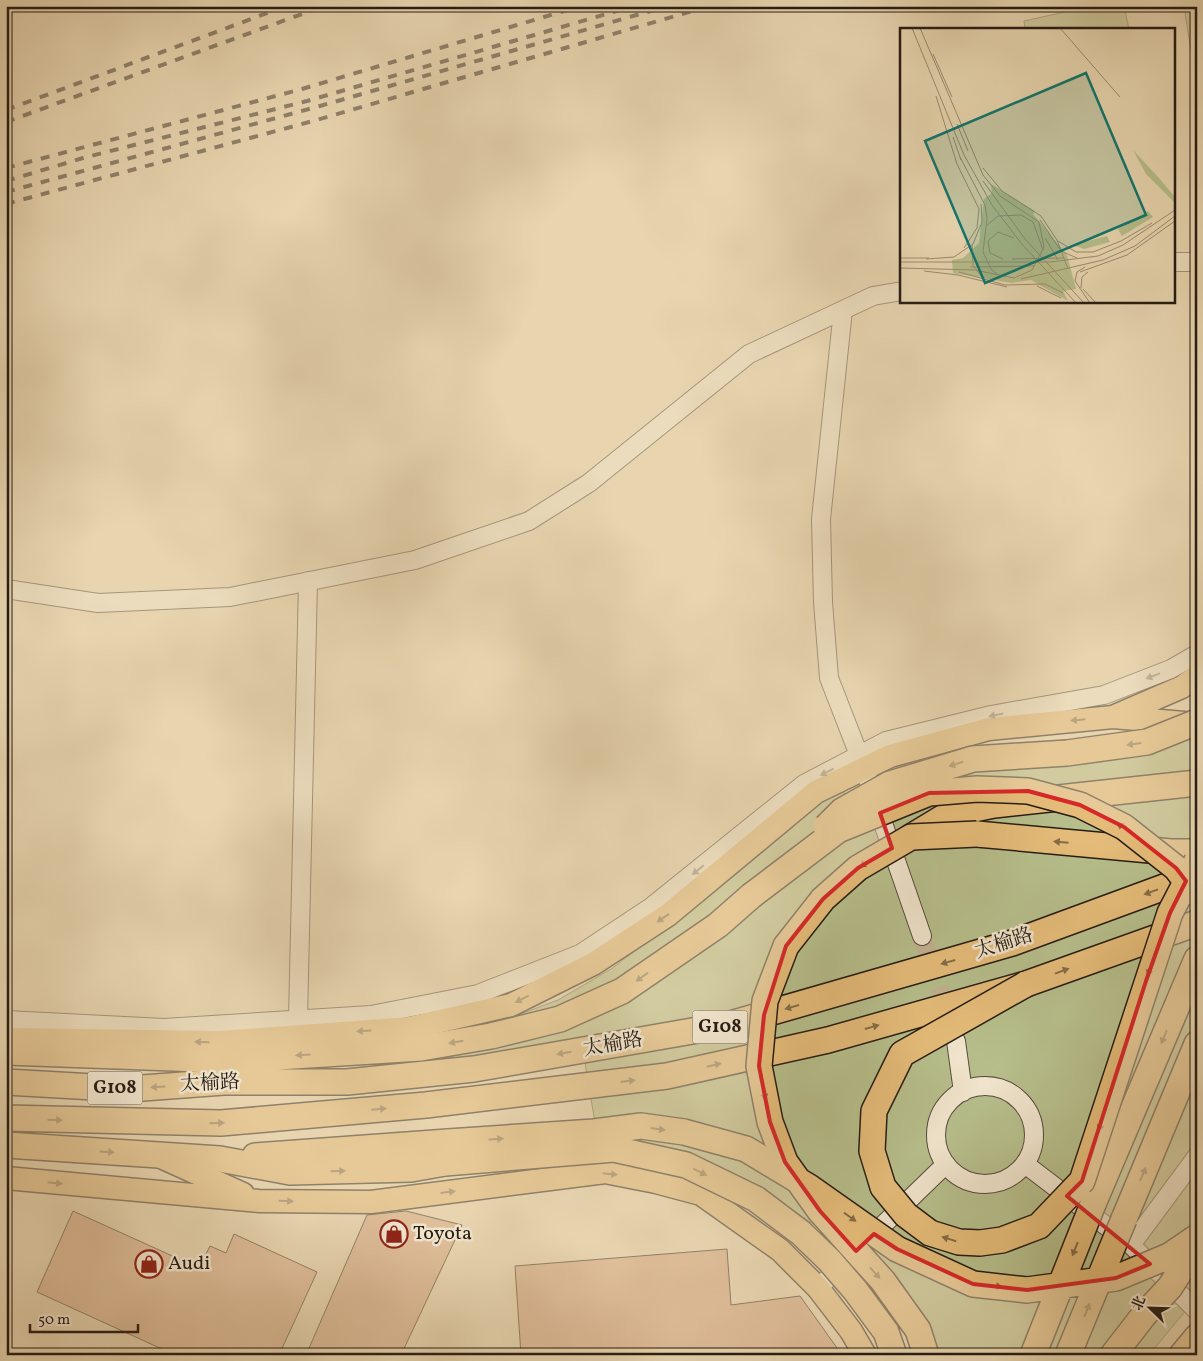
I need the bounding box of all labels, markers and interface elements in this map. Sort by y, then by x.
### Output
inset map [900,28,1176,302]
one-way arrow [1146,672,1161,680]
one-way arrow [988,711,1004,719]
one-way arrow [1070,716,1086,724]
one-way arrow [1126,740,1142,748]
one-way arrow [948,761,963,768]
one-way arrow [820,768,834,776]
one-way arrow [1116,823,1129,832]
one-way arrow [1053,837,1069,845]
one-way arrow [859,859,872,868]
one-way arrow [692,864,705,875]
one-way arrow [1143,888,1158,896]
one-way arrow [656,913,670,923]
street label: 太榆路 [971,921,1037,967]
one-way arrow [940,958,956,966]
one-way arrow [1146,962,1153,977]
one-way arrow [1054,967,1069,974]
one-way arrow [635,972,649,982]
one-way arrow [515,995,530,1003]
one-way arrow [784,1003,799,1011]
road number: G108 [692,1010,748,1044]
one-way arrow [865,1023,880,1031]
street label: 太榆路 [581,1026,645,1064]
one-way arrow [356,1028,372,1036]
one-way arrow [1160,1029,1167,1044]
one-way arrow [194,1037,210,1045]
one-way arrow [448,1038,464,1046]
one-way arrow [556,1050,572,1058]
one-way arrow [295,1052,311,1060]
one-way arrow [707,1061,723,1069]
street label: 太榆路 [179,1068,241,1100]
road number: G108 [88,1072,142,1104]
one-way arrow [620,1077,636,1085]
one-way arrow [150,1083,166,1091]
one-way arrow [761,1086,769,1102]
one-way arrow [372,1105,388,1113]
one-way arrow [47,1116,63,1124]
one-way arrow [1097,1117,1104,1132]
one-way arrow [210,1119,226,1127]
one-way arrow [651,1125,667,1133]
one-way arrow [489,1134,505,1142]
one-way arrow [100,1148,116,1156]
one-way arrow [331,1166,347,1174]
one-way arrow [1139,1167,1147,1181]
one-way arrow [693,1168,707,1176]
one-way arrow [602,1170,618,1178]
one-way arrow [47,1179,63,1187]
one-way arrow [441,1188,457,1196]
one-way arrow [279,1197,295,1205]
one-way arrow [843,1212,857,1222]
shop icon: Toyota [379,1219,409,1249]
place label: Toyota [413,1220,472,1248]
one-way arrow [941,1234,956,1242]
one-way arrow [1071,1242,1079,1257]
shop icon: Audi [134,1249,164,1279]
place label: Audi [168,1250,210,1278]
one-way arrow [869,1266,881,1278]
one-way arrow [988,1282,1004,1290]
north arrow [1126,1284,1176,1334]
text: 北 [1128,1293,1151,1314]
scale bar [30,1301,138,1333]
one-way arrow [1083,1303,1091,1317]
text: 50 m [38,1310,70,1331]

